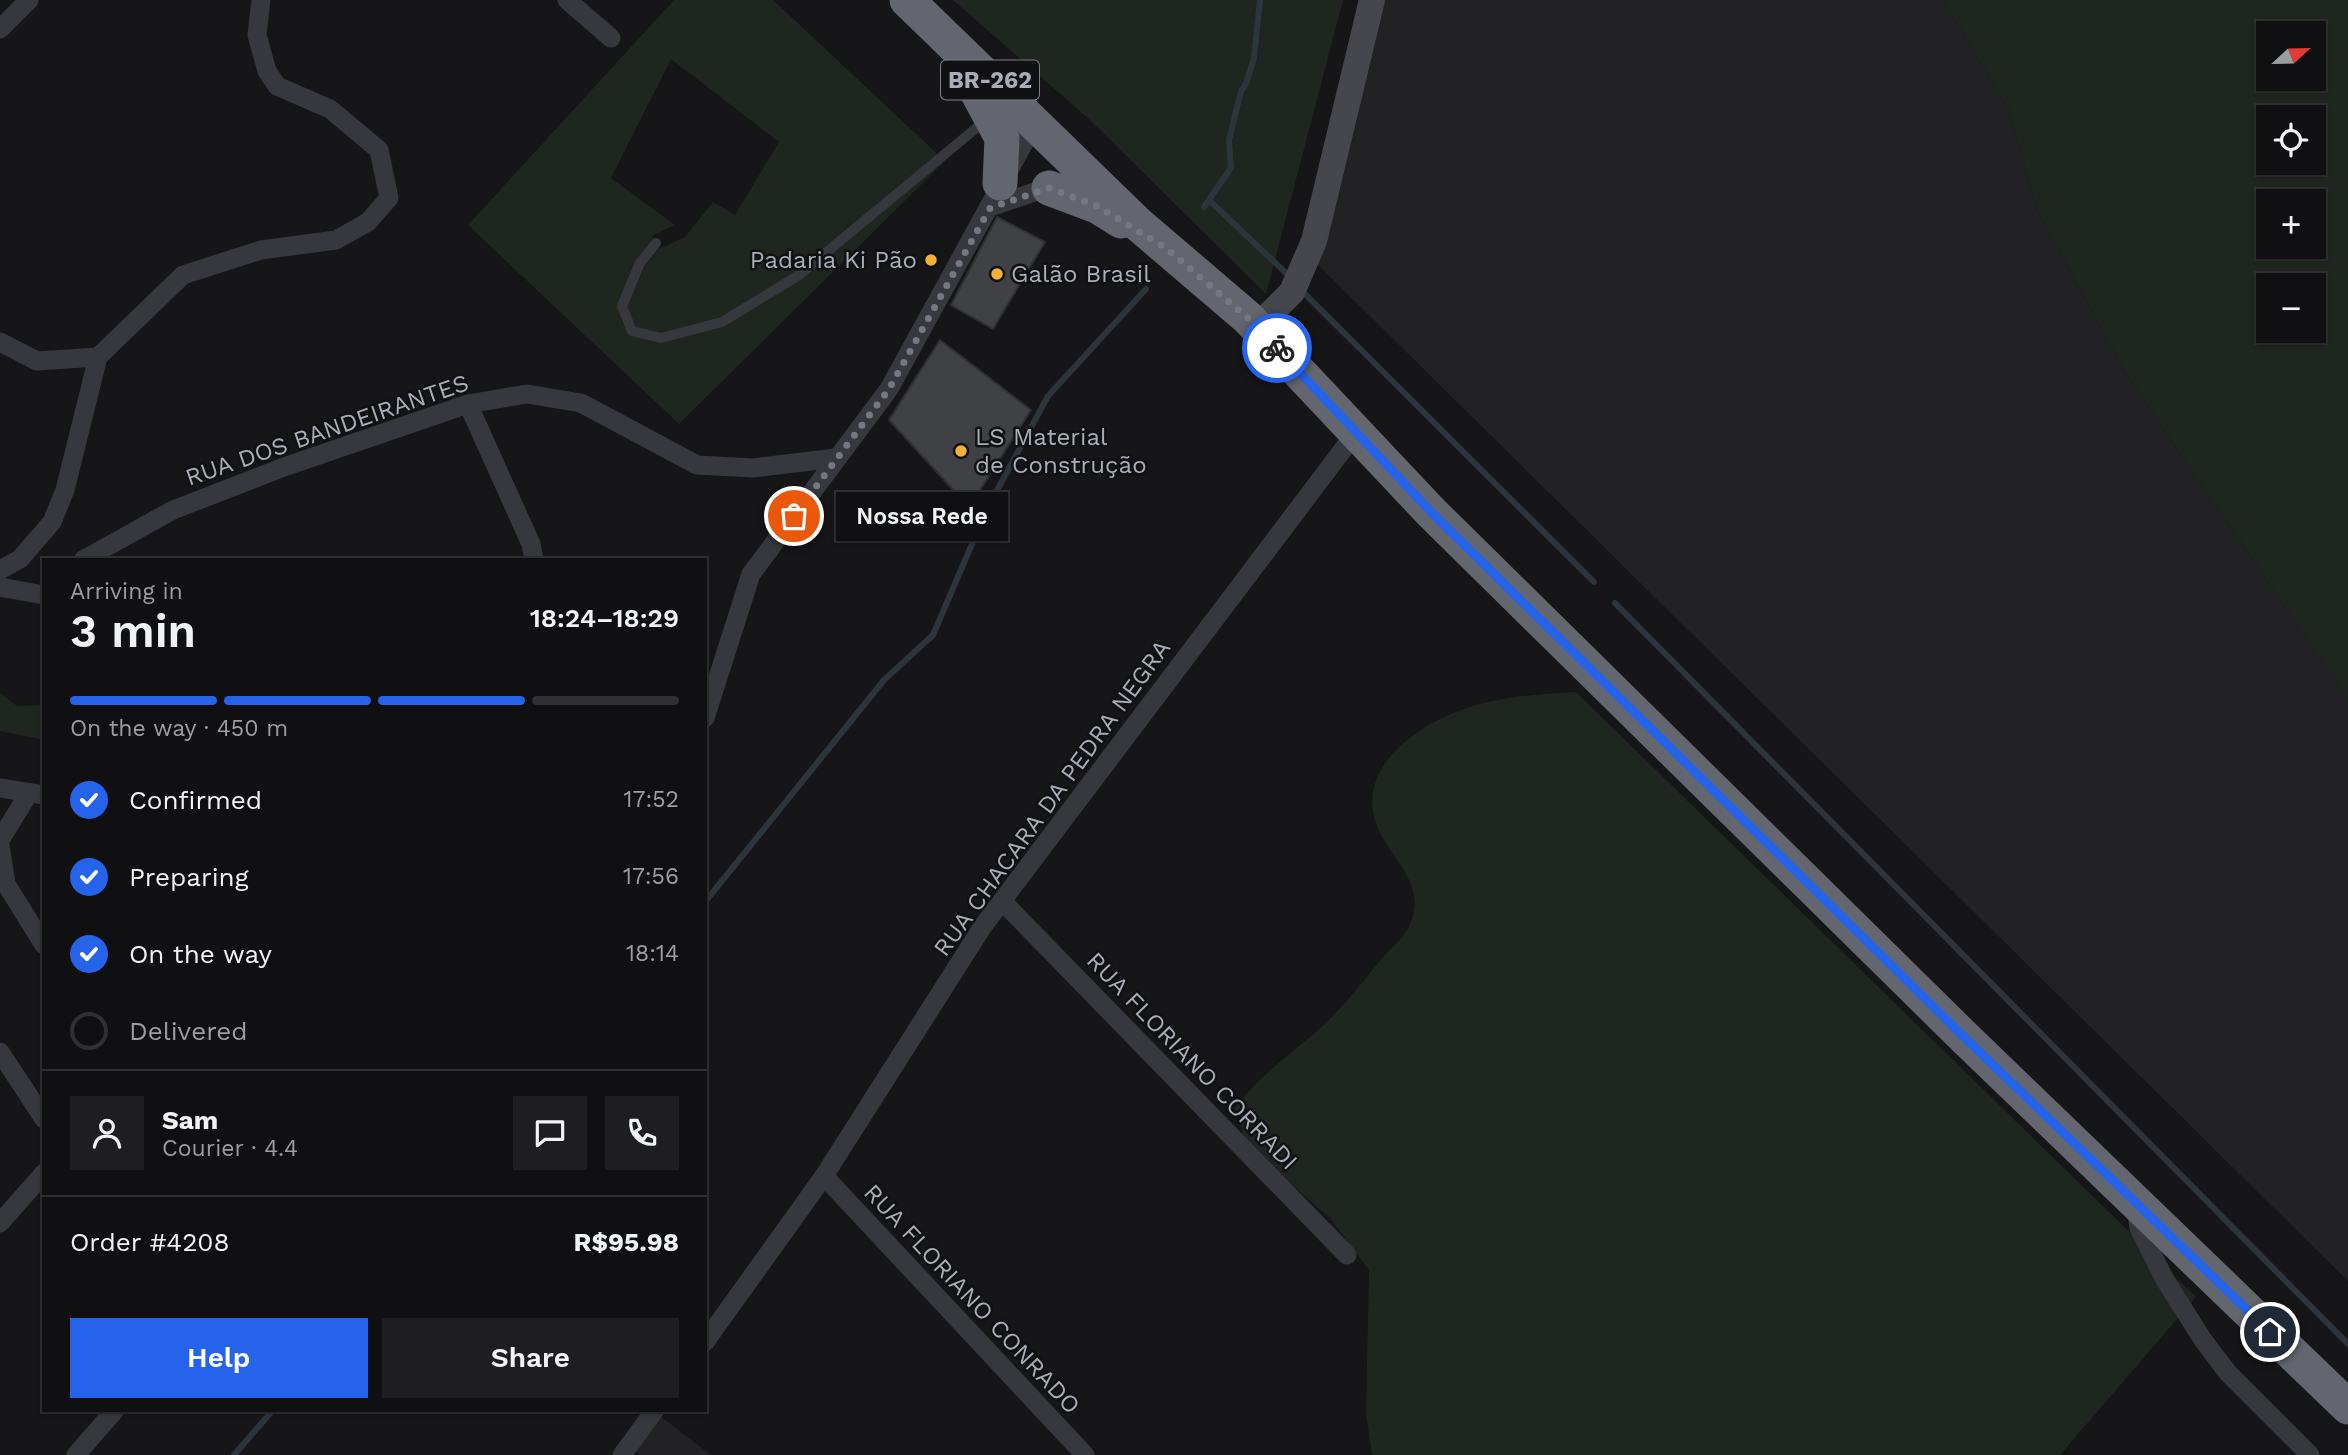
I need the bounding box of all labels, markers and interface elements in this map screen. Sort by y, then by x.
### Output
north arrow [2256,21,2326,91]
map controls [2256,21,2326,343]
road number: BR-262 [941,60,1039,100]
button: locate [2256,105,2326,175]
button: + [2256,189,2326,259]
place label: Padaria Ki Pão [750,246,917,274]
marker: Padaria Ki Pão [923,252,939,268]
place label: Galão Brasil [1011,260,1151,288]
marker: Galão Brasil [989,266,1005,282]
button: − [2256,273,2326,343]
courier [1242,313,1312,383]
icon: bike [1258,329,1296,367]
street label: RUA DOS BANDEIRANTES [182,368,472,492]
place label: LS Material de Construção [975,423,1147,479]
marker: LS Material de Construção [953,443,969,459]
pin [764,486,824,546]
callout: Nossa Rede [836,491,1008,540]
icon: bag [775,497,813,535]
text: Nossa Rede [856,503,988,530]
text: Arriving in [70,578,183,605]
text: 18:24–18:29 [530,603,679,633]
text: 3 min [70,604,196,658]
street label: RUA CHACARA DA PEDRA NEGRA [928,634,1176,962]
text: On the way · 450 m [70,715,288,742]
icon: check [70,781,108,819]
text: Confirmed [129,785,262,815]
text: 17:52 [624,786,679,813]
icon: check [70,858,108,896]
text: Preparing [129,862,249,892]
text: 17:56 [623,863,679,890]
icon: check [70,935,108,973]
text: On the way [129,939,272,969]
text: 18:14 [626,940,679,967]
street label: RUA FLORIANO CORRADI [1081,947,1303,1175]
text: Delivered [129,1016,248,1046]
button: person [70,1096,144,1170]
button: chat [513,1096,587,1170]
button: phone [605,1096,679,1170]
text: Sam [162,1105,218,1135]
text: Courier · 4.4 [162,1135,298,1162]
street label: RUA FLORIANO CONRADO [858,1178,1086,1420]
text: Order #4208 [70,1227,230,1257]
text: R$95.98 [574,1227,679,1257]
pin [2240,1302,2300,1362]
icon: home [2251,1313,2289,1351]
button: Help [70,1318,368,1398]
button: Share [382,1318,679,1398]

